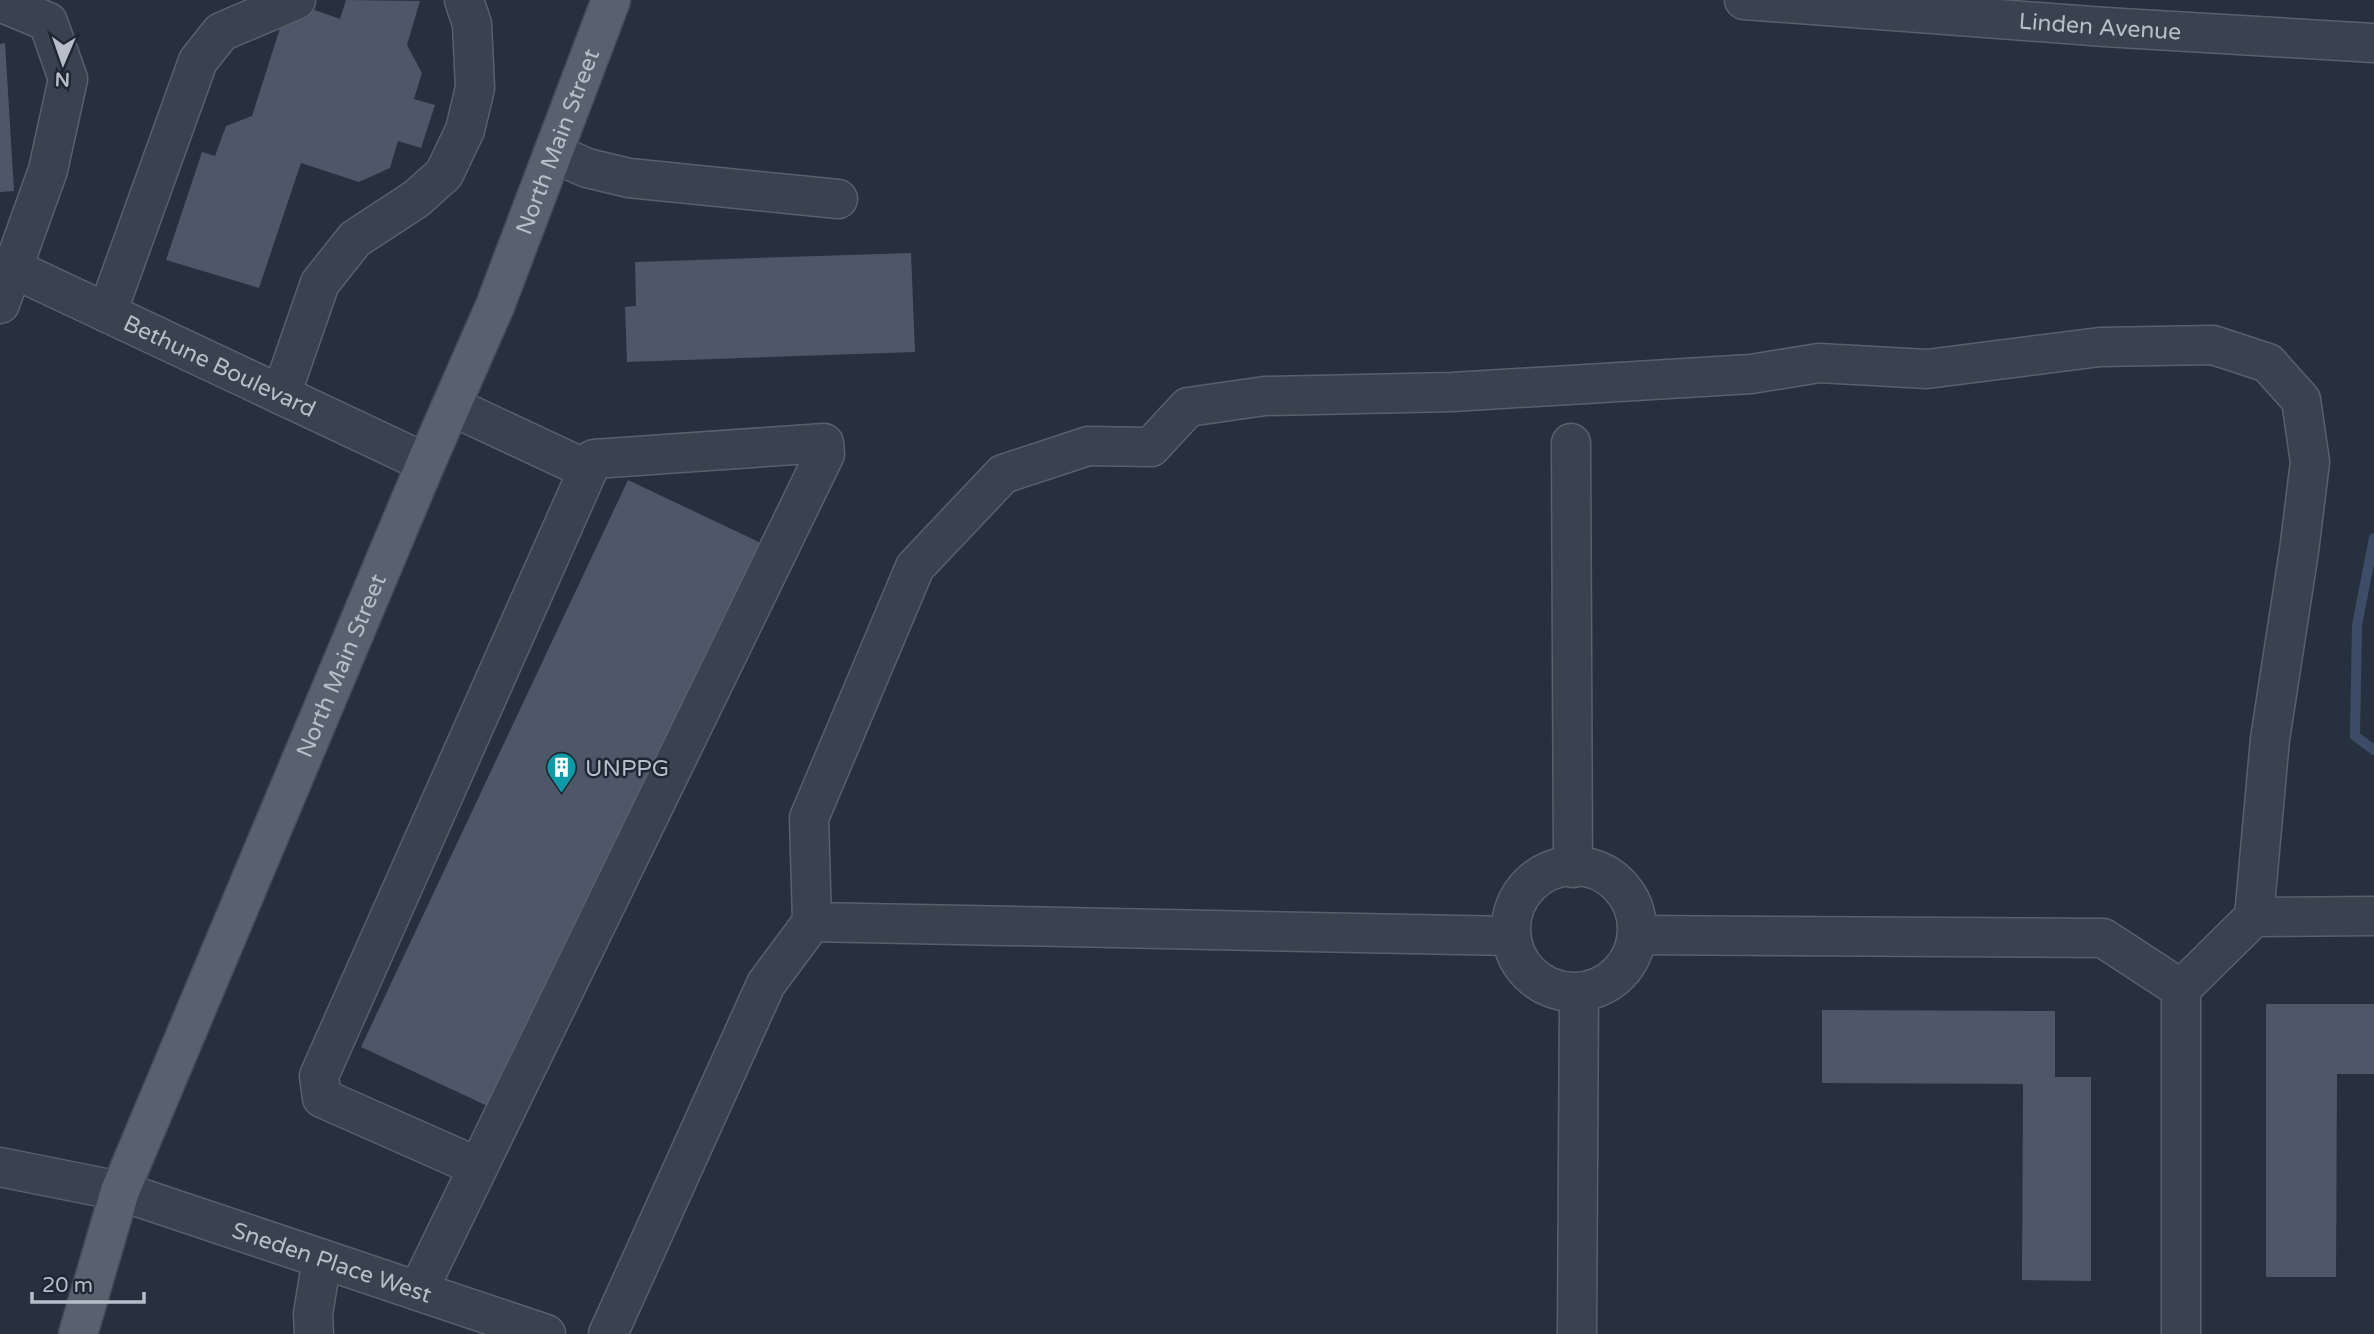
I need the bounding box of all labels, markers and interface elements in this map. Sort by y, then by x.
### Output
street label: Linden Avenue [2018,8,2182,47]
north arrow [28,28,98,98]
street label: North Main Street [510,45,606,239]
text: N [54,68,70,90]
street label: Bethune Boulevard [119,310,320,424]
street label: North Main Street [291,570,393,762]
building icon: UNPPG [545,751,579,795]
place label: UNPPG [585,755,669,783]
street label: Sneden Place West [228,1217,435,1310]
scale bar [32,1260,144,1304]
text: 20 m [42,1273,93,1298]

